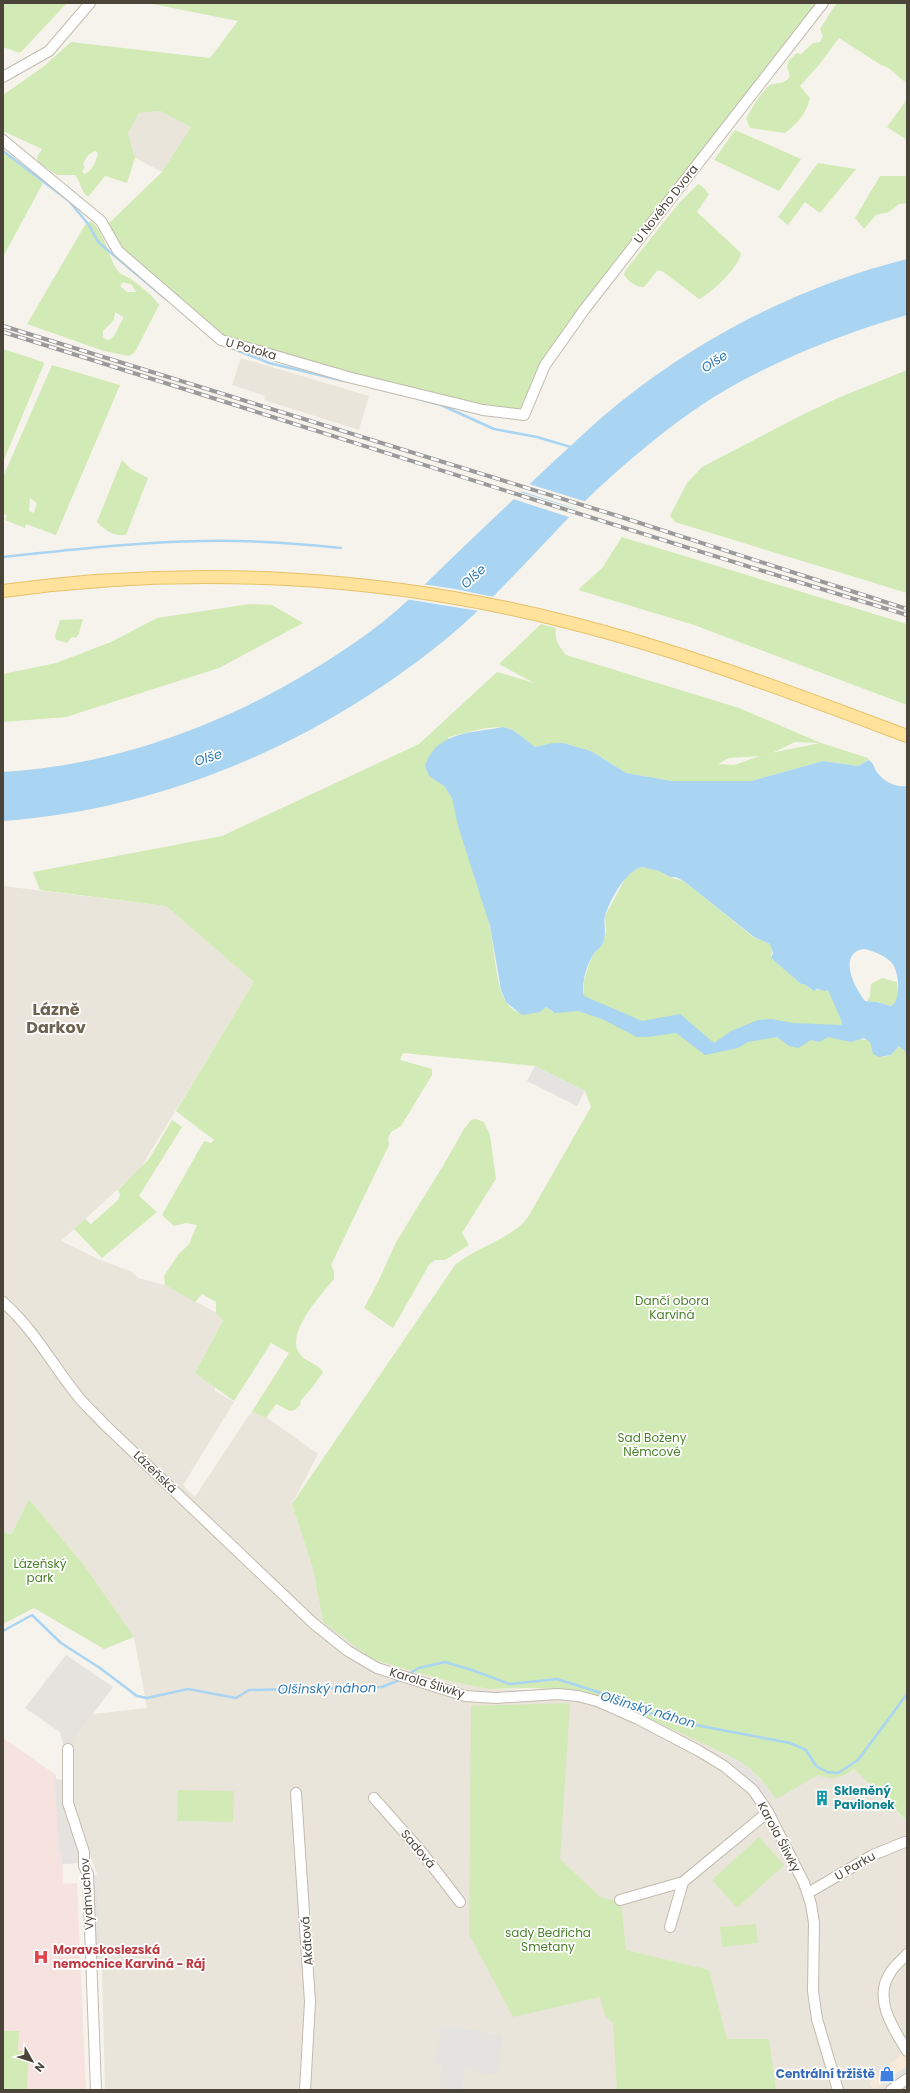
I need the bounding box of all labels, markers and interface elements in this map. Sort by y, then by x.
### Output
street label: U Nového Dvora [629,161,702,247]
street label: U Potoka [224,333,279,364]
water label: Olše [697,346,731,377]
water label: Olše [456,560,490,593]
water label: Olše [192,744,224,771]
district label: Lázně Darkov [26,998,86,1039]
park label: Dančí obora Karviná [635,1292,709,1323]
park label: Sad Boženy Němcové [618,1429,687,1460]
street label: Lázeňská [130,1447,181,1497]
park label: Lázeňský park [13,1555,67,1586]
street label: Karola Śliwky [388,1663,467,1702]
water label: Olšinský náhon [278,1678,376,1699]
water label: Olšinský náhon [598,1686,698,1733]
place label: Skleněný Pavilonek [834,1782,895,1813]
building icon: Skleněný Pavilonek [813,1789,831,1807]
street label: Karola Śliwky [754,1799,805,1875]
street label: Sadová [397,1826,440,1872]
street label: U Parku [831,1847,878,1884]
street label: Vydmuchov [75,1857,98,1931]
street label: Akátová [296,1916,317,1966]
park label: sady Bedřicha Smetany [505,1924,591,1955]
place label: Moravskoslezská nemocnice Karviná - Ráj [53,1941,205,1972]
hospital icon: Moravskoslezská nemocnice Karviná - Ráj [32,1948,50,1966]
north arrow [12,2041,52,2081]
text: N [31,2059,49,2076]
place label: Centrální tržiště [776,2065,876,2082]
shop icon: Centrální tržiště [878,2065,896,2083]

